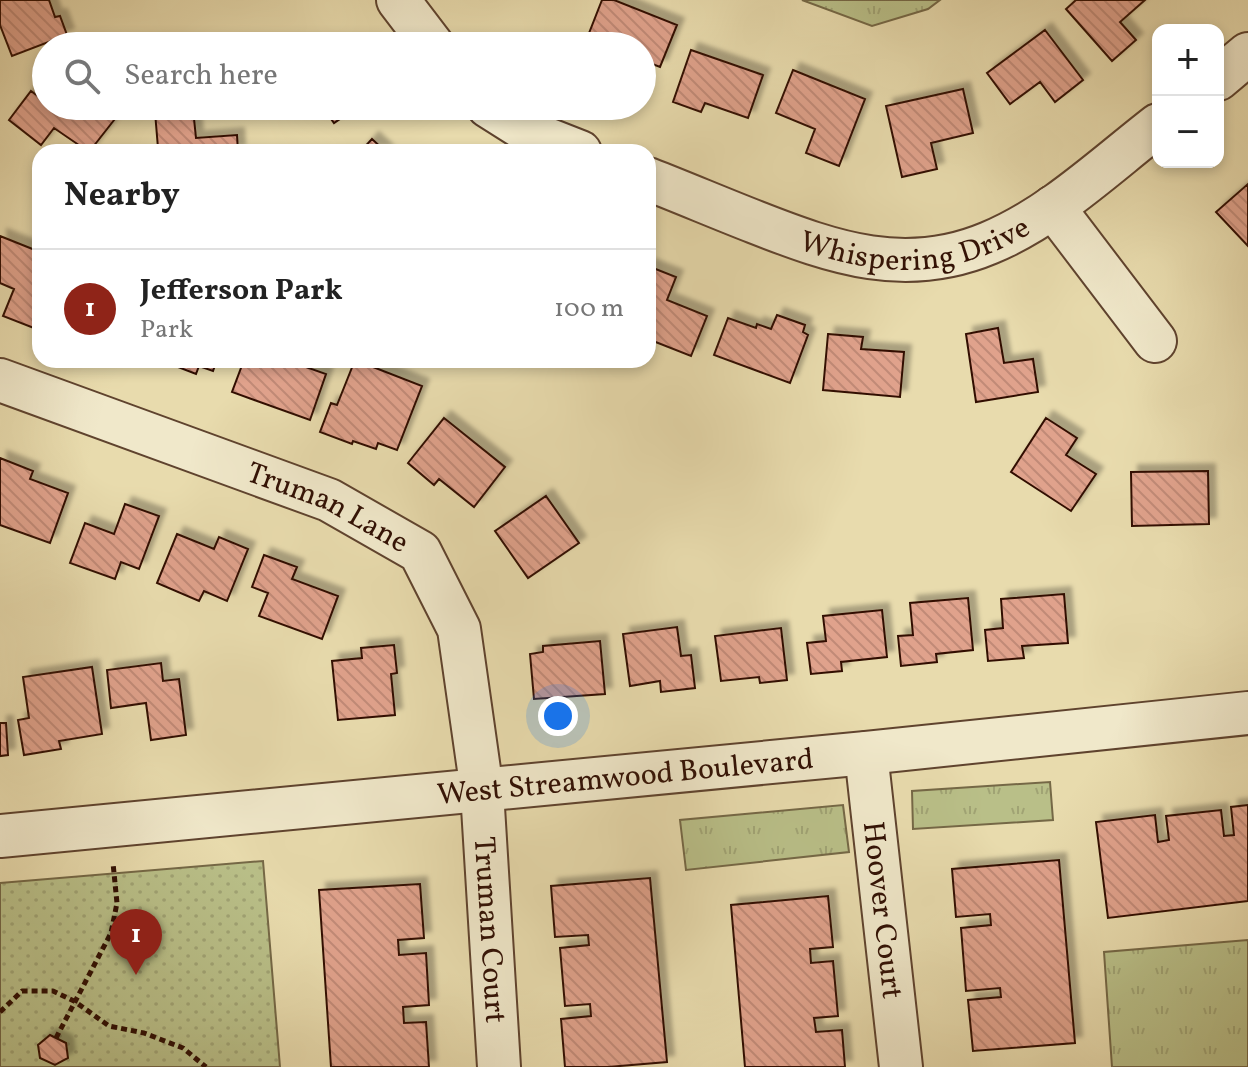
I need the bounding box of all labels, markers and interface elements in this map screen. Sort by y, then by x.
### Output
map controls [1152,24,1224,168]
button: + [1152,24,1224,96]
search box [32,32,656,120]
icon: search [60,54,104,98]
text: Search here [124,55,278,97]
button: − [1152,96,1224,168]
text: Nearby [64,173,180,220]
street label: Whispering Drive [794,208,1038,283]
text: Jefferson Park [140,270,343,312]
text: 1 [85,291,95,327]
text: 100 m [554,291,624,327]
text: Park [140,312,193,348]
street label: Truman Lane [241,453,416,564]
your location [538,696,578,736]
street label: West Streamwood Boulevard [435,739,816,817]
street label: Hoover Court [851,819,912,1001]
street label: Truman Court [462,835,515,1024]
pin: 1 [110,909,162,975]

